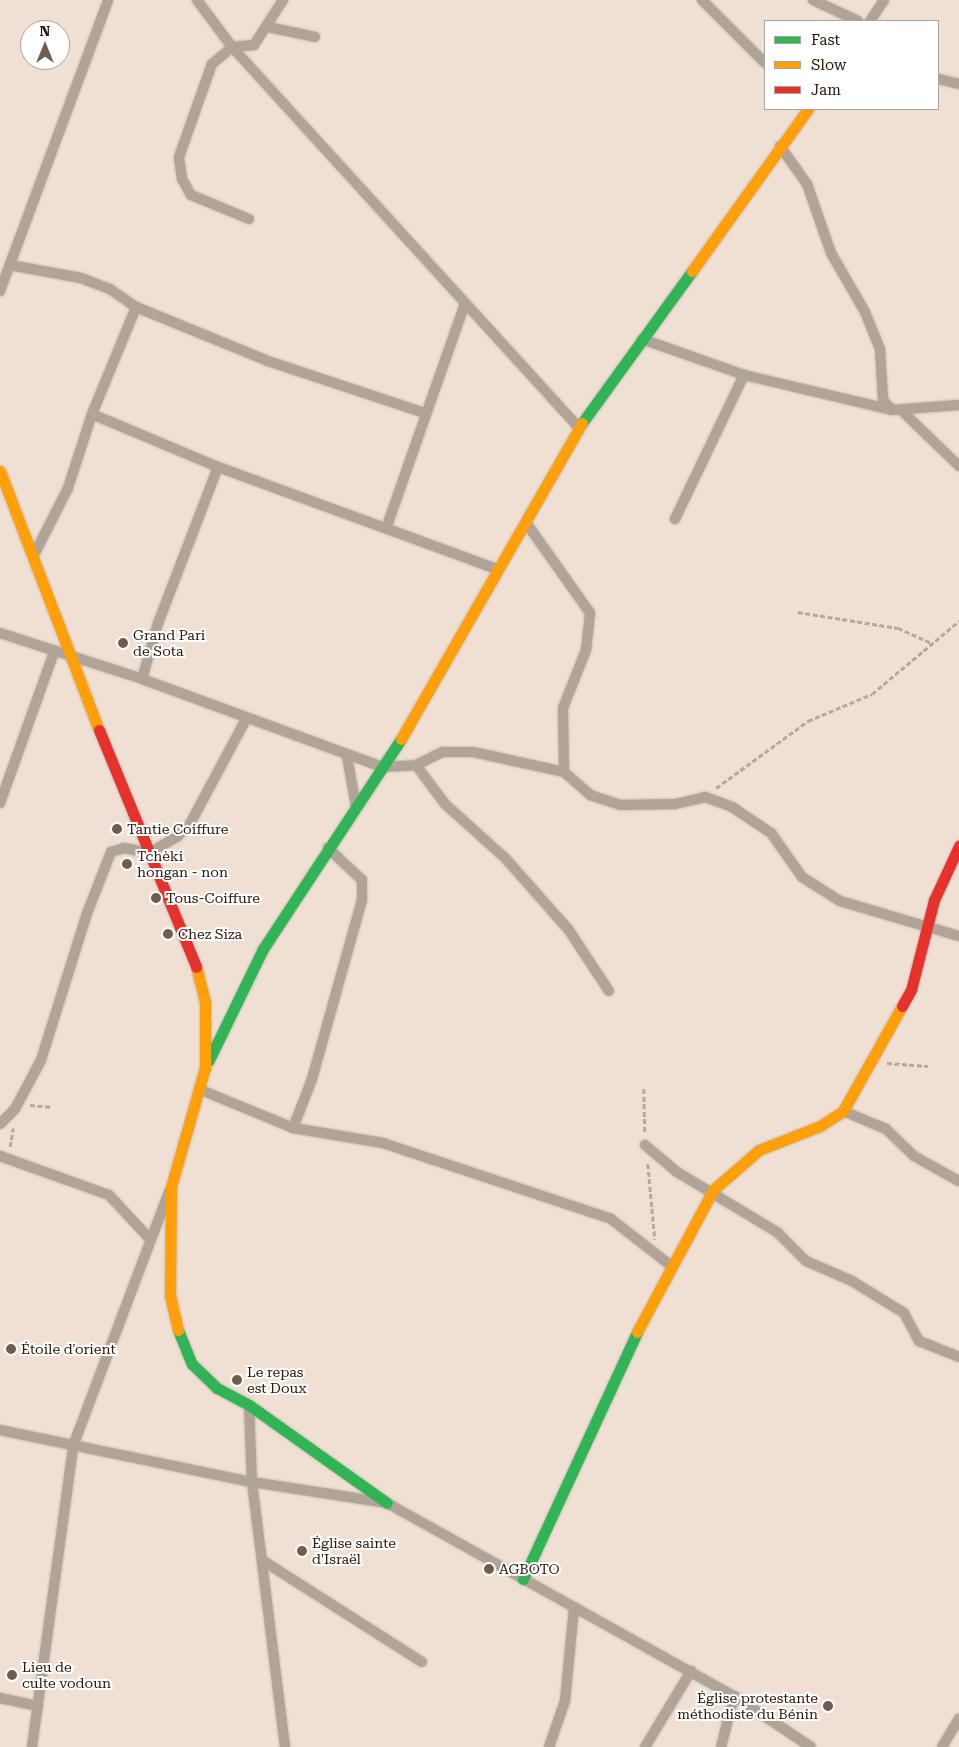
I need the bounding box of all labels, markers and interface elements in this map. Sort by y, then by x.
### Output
north arrow [20,20,70,70]
legend [764,20,939,110]
text: N [40,23,50,39]
text: Fast [811,31,840,49]
text: Slow [811,56,846,74]
text: Jam [811,81,841,99]
place label: Grand Pari de Sota [133,627,205,660]
marker: Grand Pari de Sota [117,637,129,649]
place label: Tantie Coiffure [127,821,228,837]
marker: Tantie Coiffure [111,823,123,835]
place label: Tchèki hongan - non [137,848,228,880]
marker: Tchèki hongan - non [121,858,133,870]
place label: Tous-Coiffure [166,890,260,906]
marker: Tous-Coiffure [150,892,162,904]
place label: Chez Siza [178,926,242,942]
marker: Chez Siza [162,928,174,940]
place label: Étoile d'orient [21,1341,116,1357]
marker: Étoile d'orient [5,1343,17,1355]
place label: Le repas est Doux [247,1364,307,1396]
marker: Le repas est Doux [231,1374,243,1386]
place label: Église sainte d'Israël [312,1535,396,1568]
marker: Église sainte d'Israël [296,1545,308,1557]
place label: AGBOTO [499,1561,560,1577]
marker: AGBOTO [483,1563,495,1575]
place label: Lieu de culte vodoun [22,1659,111,1691]
marker: Lieu de culte vodoun [6,1669,18,1681]
place label: Église protestante méthodiste du Bénin [677,1690,818,1722]
marker: Église protestante méthodiste du Bénin [822,1700,834,1712]

